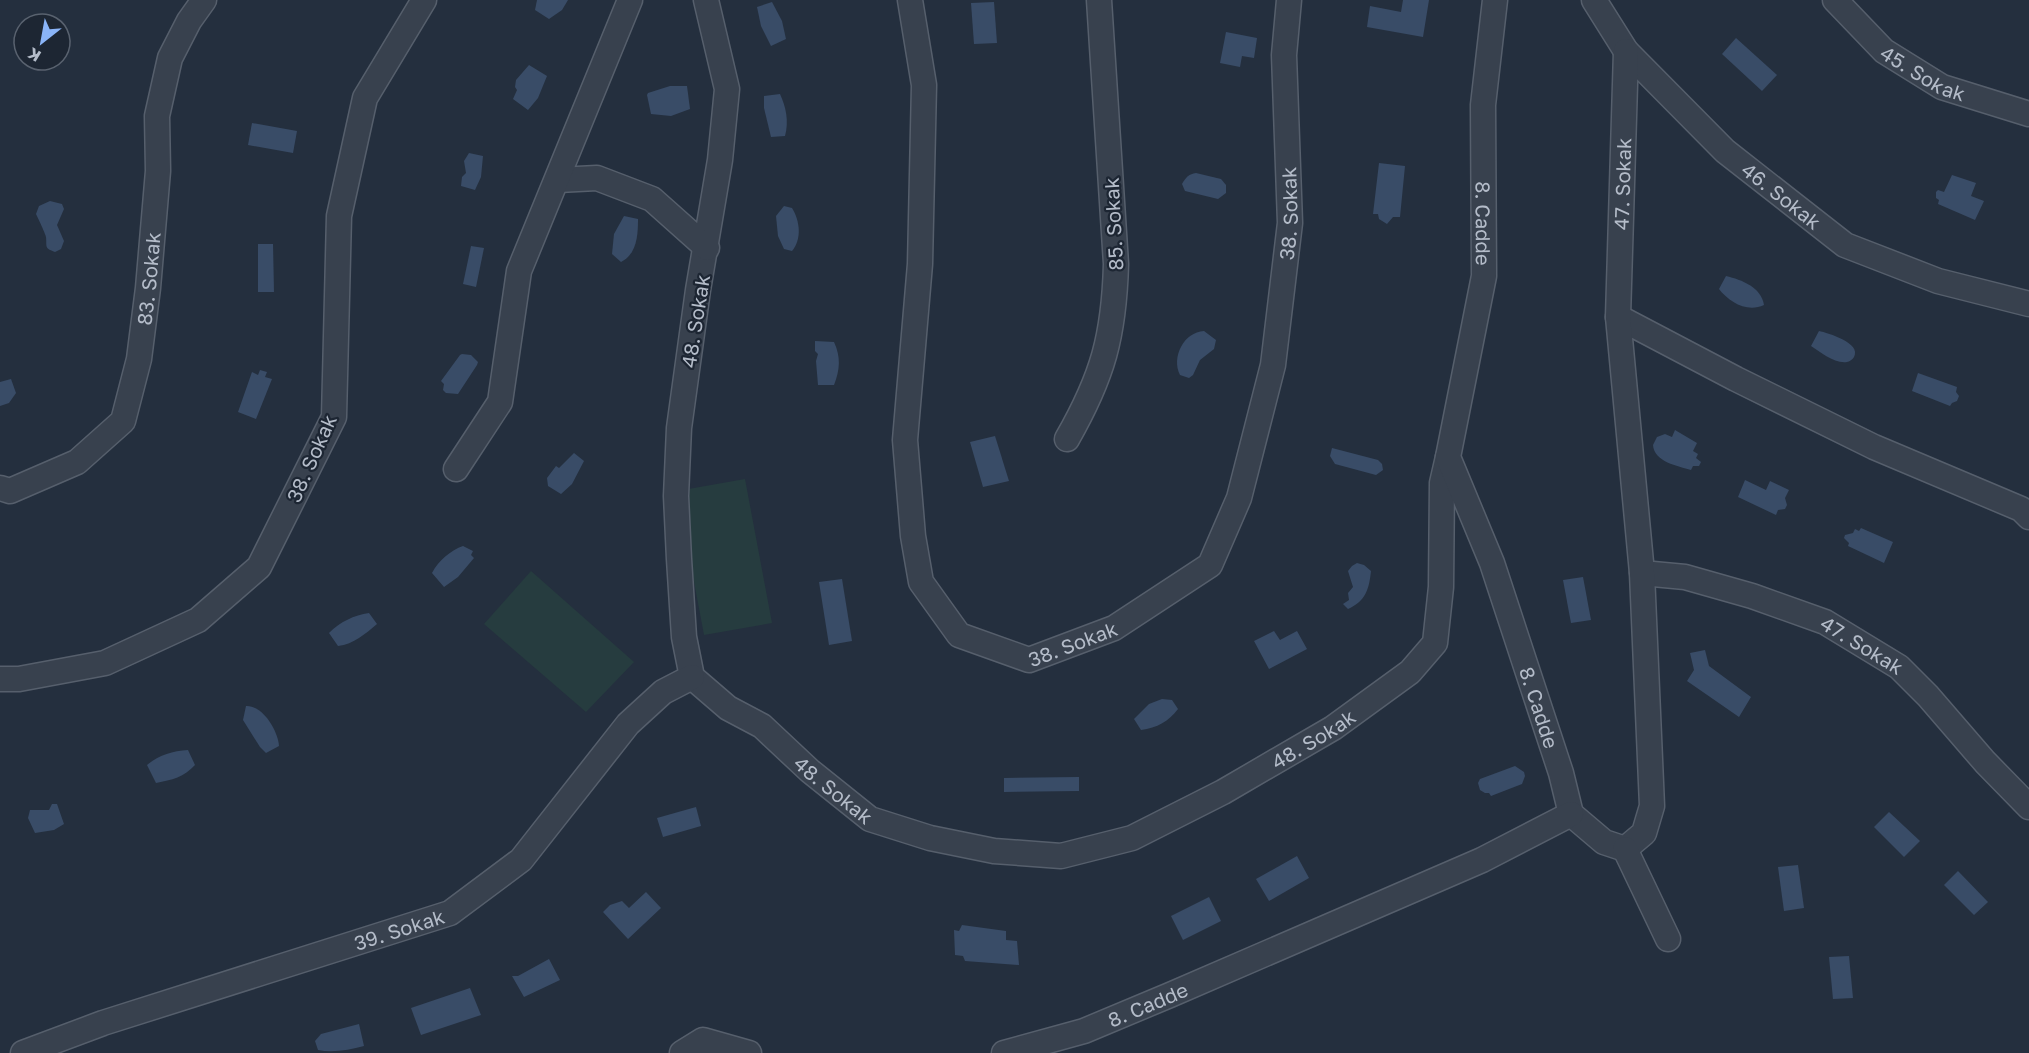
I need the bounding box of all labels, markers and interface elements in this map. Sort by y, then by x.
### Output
north arrow [12,12,72,72]
street label: 45. Sokak [1876,40,1968,105]
text: K [24,43,44,66]
street label: 47. Sokak [1609,137,1635,230]
street label: 46. Sokak [1737,157,1826,234]
street label: 38. Sokak [1274,166,1302,261]
street label: 85. Sokak [1099,177,1127,271]
street label: 8. Cadde [1471,181,1496,266]
street label: 83. Sokak [131,231,165,327]
street label: 48. Sokak [676,273,714,369]
street label: 38. Sokak [281,410,341,506]
street label: 47. Sokak [1817,610,1908,679]
street label: 38. Sokak [1025,616,1121,671]
street label: 8. Cadde [1515,664,1564,751]
street label: 48. Sokak [1267,704,1360,773]
street label: 48. Sokak [790,751,878,829]
street label: 39. Sokak [351,904,447,955]
street label: 8. Cadde [1104,977,1191,1032]

